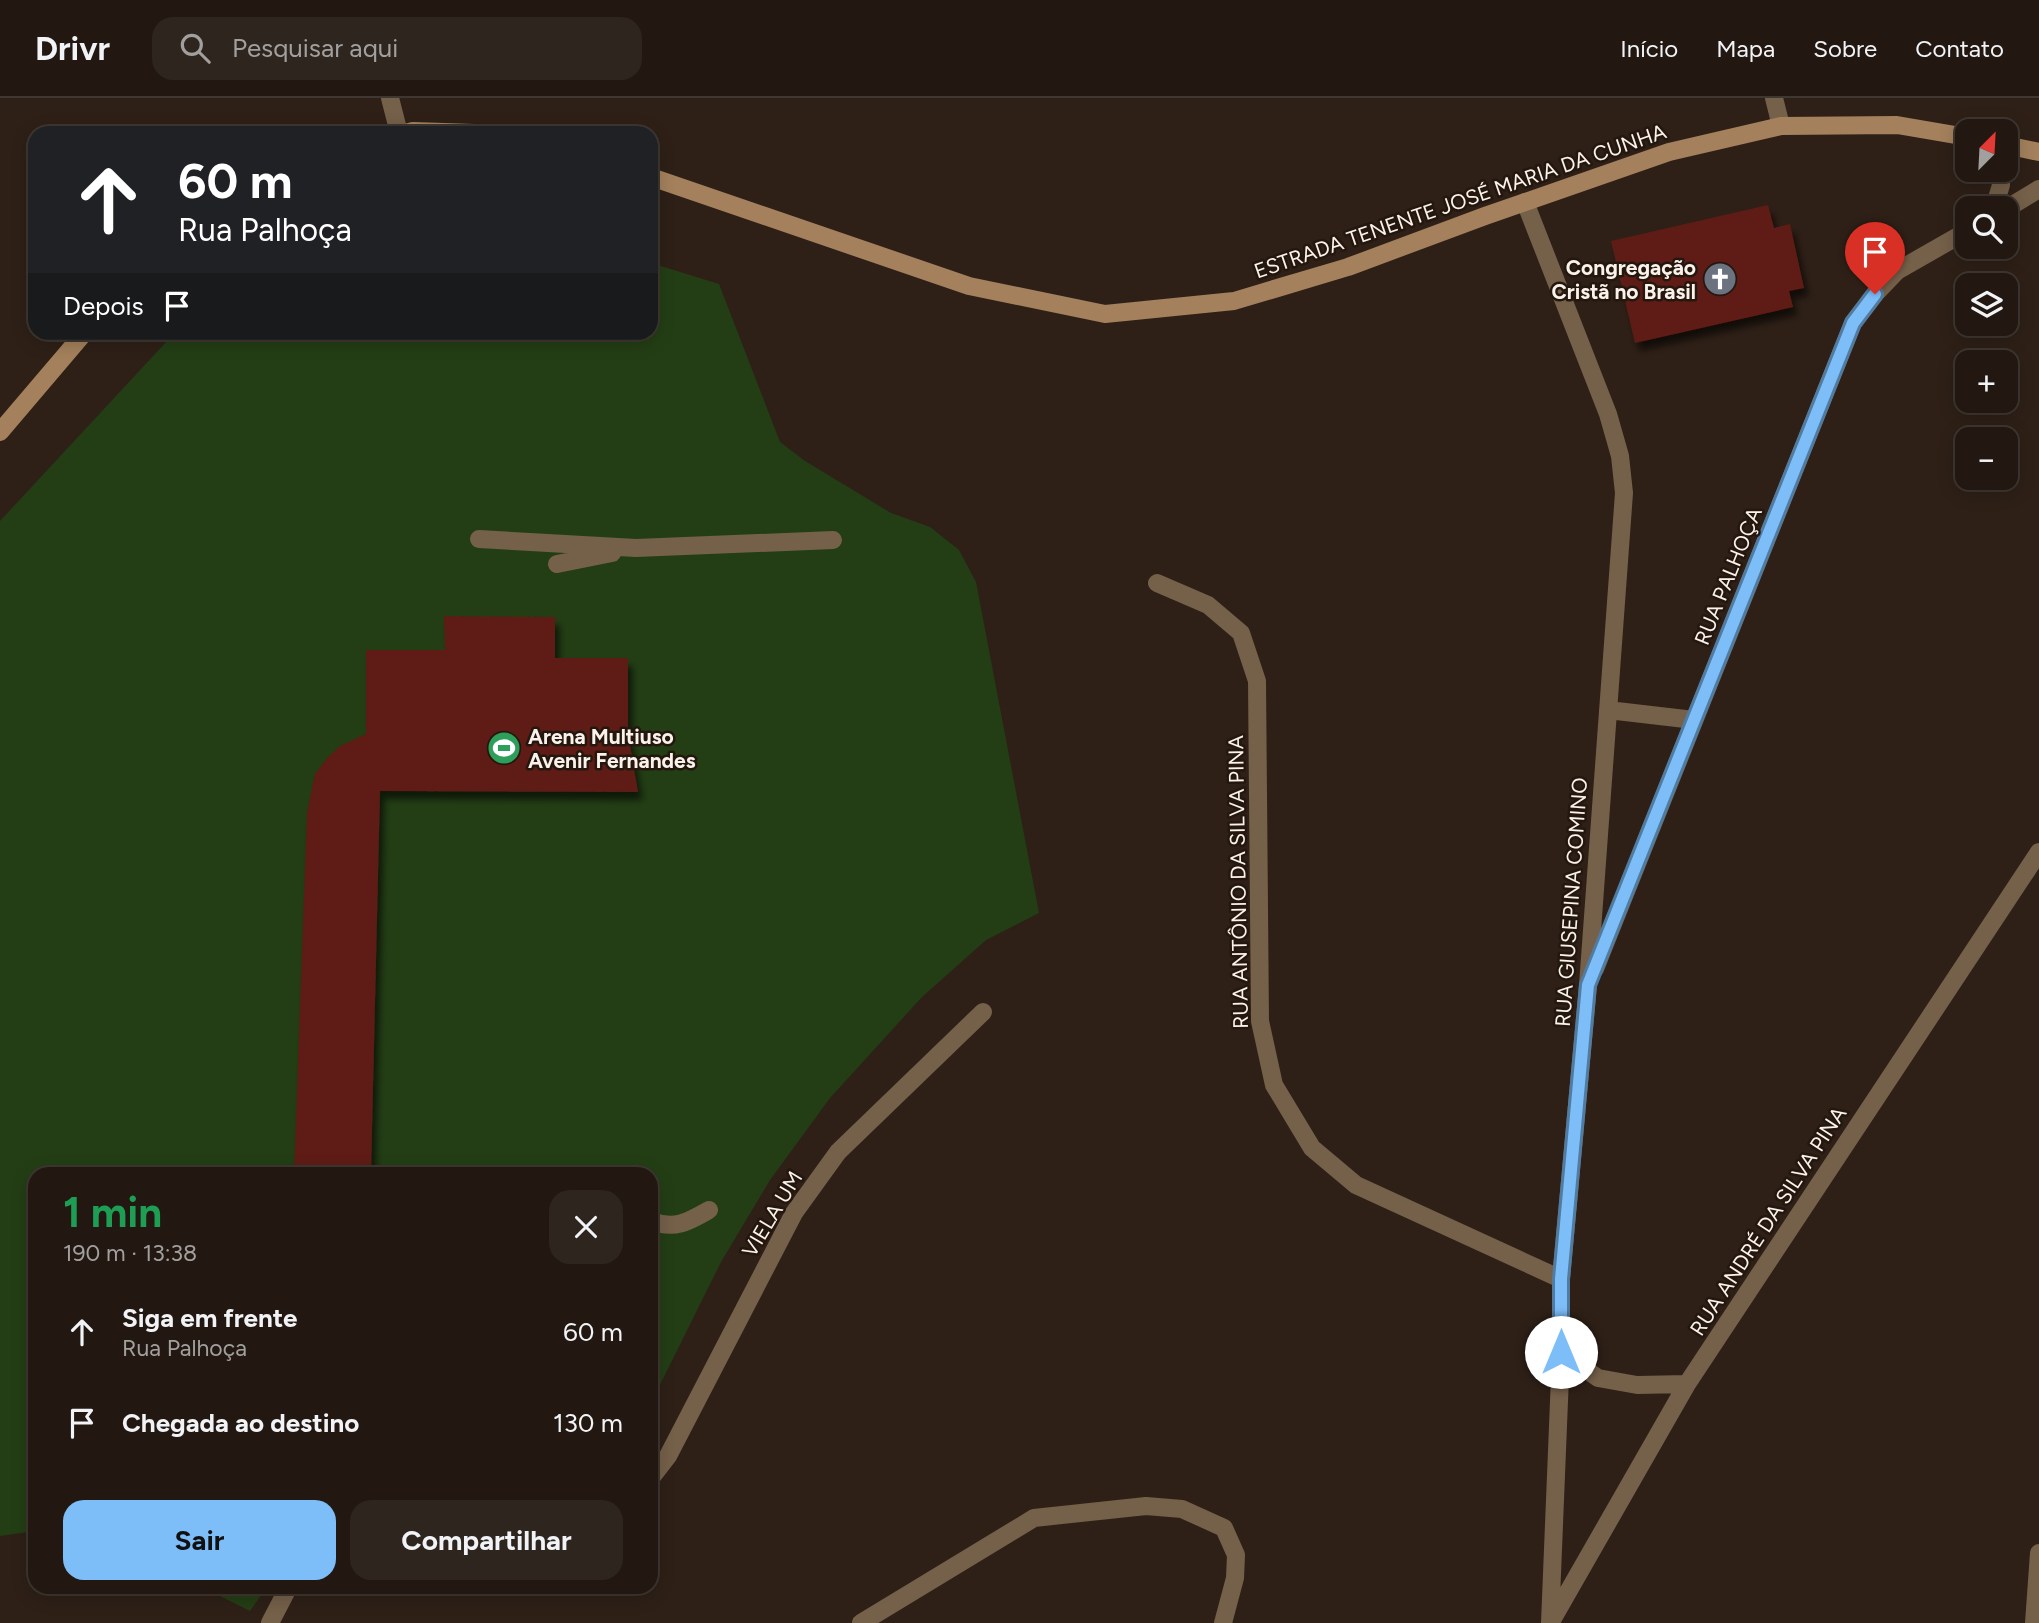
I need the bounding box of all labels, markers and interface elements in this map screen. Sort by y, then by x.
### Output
search box [152,17,642,80]
text: Drivr [35,29,110,68]
icon: search [176,29,214,67]
text: Pesquisar aqui [232,32,398,64]
text: Início [1620,34,1678,63]
text: Mapa [1716,34,1775,63]
text: Sobre [1813,34,1877,63]
text: Contato [1915,34,2004,63]
street label: ESTRADA TENENTE JOSÉ MARIA DA CUNHA [1251,118,1669,284]
north arrow [1955,119,2018,182]
map controls [1955,119,2018,490]
text: 60 m [178,151,293,210]
icon: ahead [63,154,154,245]
button: search [1955,196,2018,259]
text: Rua Palhoça [178,211,352,249]
pin [1845,222,1905,294]
icon: arrive [1856,233,1894,271]
place label: Congregação Cristã no Brasil [1552,255,1696,304]
church icon: Congregação Cristã no Brasil [1701,260,1739,298]
button: layers [1955,273,2018,336]
icon: arrive [158,287,196,325]
text: Depois [63,290,144,322]
button: + [1955,350,2018,413]
button: − [1955,427,2018,490]
street label: RUA PALHOÇA [1689,504,1767,648]
place label: Arena Multiuso Avenir Fernandes [528,724,696,773]
sports icon: Arena Multiuso Avenir Fernandes [485,729,523,767]
street label: RUA ANTÔNIO DA SILVA PINA [1223,735,1253,1029]
street label: RUA GIUSEPINA COMINO [1550,777,1592,1027]
street label: RUA ANDRÉ DA SILVA PINA [1685,1102,1851,1340]
street label: VIELA UM [737,1167,807,1261]
text: 1 min [63,1187,162,1238]
button: close [549,1190,623,1264]
text: 190 m · 13:38 [63,1239,197,1267]
text: Siga em frente [122,1302,297,1334]
icon: ahead [63,1313,101,1351]
position arrow [1524,1315,1598,1389]
text: 60 m [563,1316,623,1348]
text: Rua Palhoça [122,1334,247,1362]
icon: arrive [63,1404,101,1442]
text: Chegada ao destino [122,1407,359,1439]
text: 130 m [553,1407,623,1439]
button: Sair [63,1500,336,1580]
button: Compartilhar [350,1500,623,1580]

